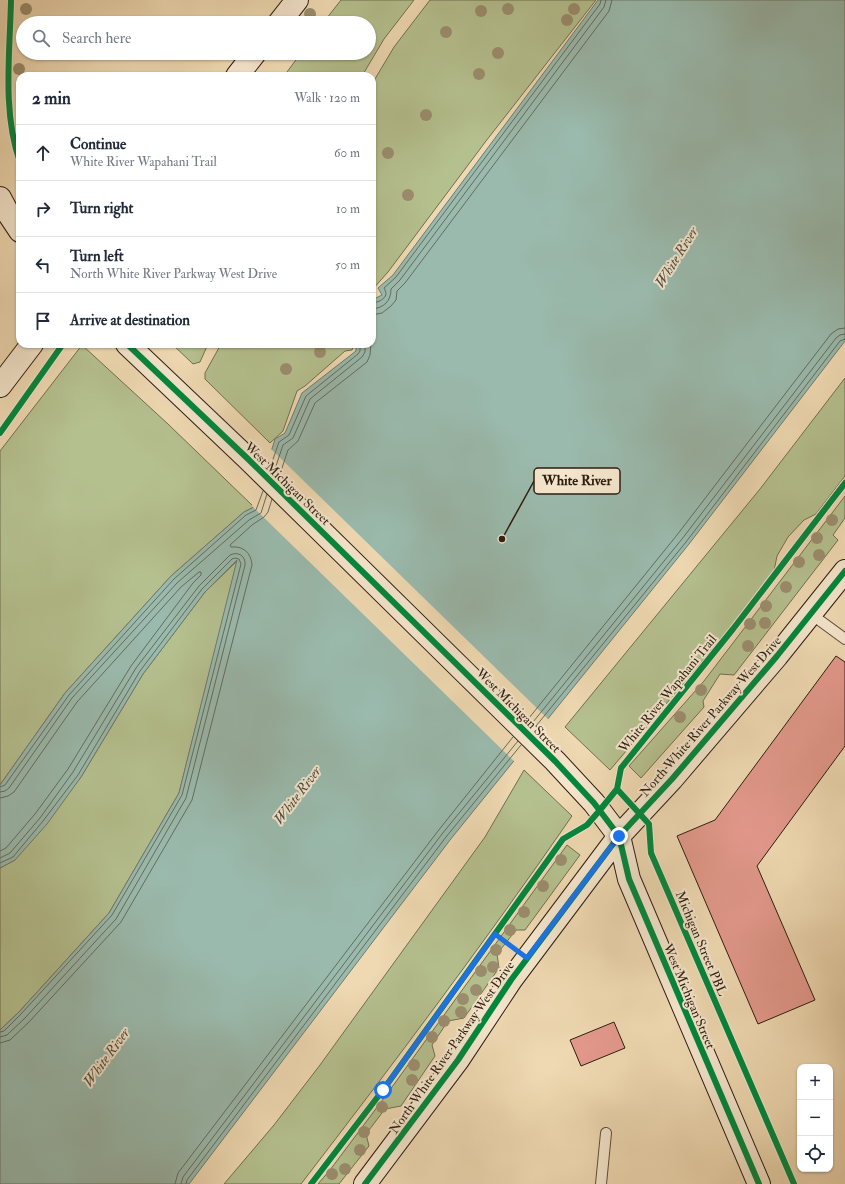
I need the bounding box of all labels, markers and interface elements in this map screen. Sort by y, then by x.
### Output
search box [16,16,376,60]
icon: search [30,27,52,49]
text: Search here [62,29,131,48]
text: 2 min [32,88,71,109]
text: Walk · 120 m [294,90,360,106]
text: Continue [70,135,126,154]
icon: ahead [32,142,54,164]
text: 60 m [334,145,360,161]
text: White River Wapahani Trail [70,154,217,170]
icon: right [32,198,54,220]
text: Turn right [70,199,133,218]
text: 10 m [336,201,360,217]
water label: White River [651,223,702,291]
text: Turn left [70,247,124,266]
icon: left [32,254,54,276]
text: 50 m [335,257,360,273]
text: North White River Parkway West Drive [70,266,277,282]
icon: arrive [32,310,54,332]
text: Arrive at destination [70,311,190,330]
street label: West Michigan Street [240,438,333,529]
callout: White River [534,468,620,494]
text: White River [541,472,612,489]
street label: White River Wapahani Trail [615,631,721,757]
street label: North White River Parkway West Drive [637,633,786,801]
street label: West Michigan Street [472,664,564,756]
water label: White River [270,762,325,828]
route end [610,827,628,845]
street label: Michigan Street PBL [672,889,731,999]
street label: West Michigan Street [659,940,719,1051]
street label: North White River Parkway West Drive [386,958,519,1138]
water label: White River [80,1024,134,1090]
map controls [797,1064,833,1172]
button: + [797,1064,833,1100]
route start [374,1081,392,1099]
button: − [797,1100,833,1136]
button: locate [797,1136,833,1172]

